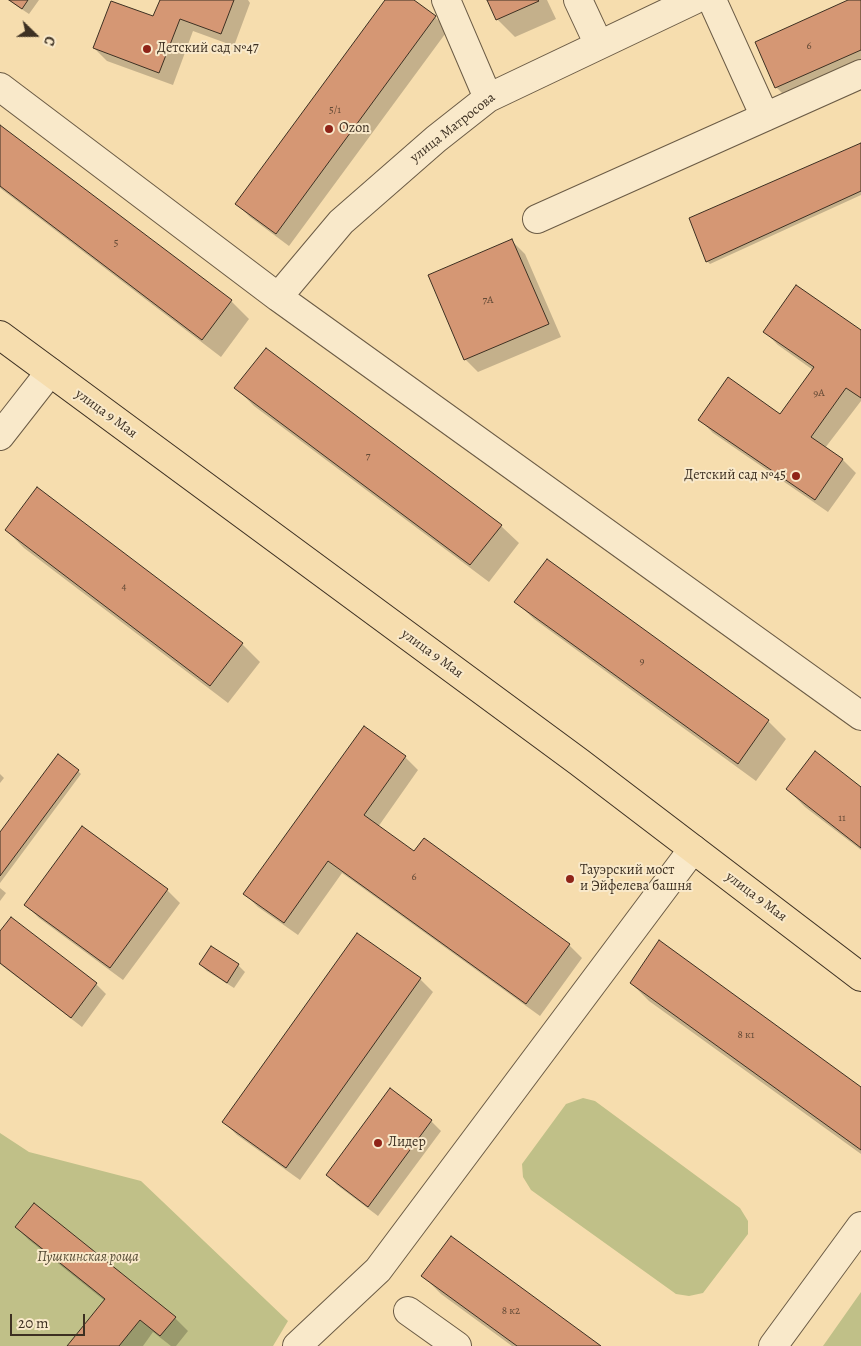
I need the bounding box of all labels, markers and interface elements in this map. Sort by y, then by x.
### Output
north arrow [10,10,60,60]
text: С [39,33,60,48]
house number: 6 [806,39,812,53]
place label: Детский сад №47 [157,41,259,57]
marker: Детский сад №47 [141,43,153,55]
street label: улица Матросова [407,90,499,166]
house number: 5/1 [329,103,341,117]
place label: Ozon [339,121,370,137]
marker: Ozon [323,123,335,135]
house number: 5 [114,236,118,250]
house number: 7А [482,293,494,307]
street label: улица 9 Мая [72,386,140,442]
house number: 9А [813,386,825,400]
house number: 7 [366,449,370,463]
place label: Детский сад №45 [684,468,786,484]
marker: Детский сад №45 [790,470,802,482]
house number: 4 [122,580,126,594]
street label: улица 9 Мая [398,626,466,682]
house number: 9 [639,654,645,668]
house number: 11 [838,811,846,825]
place label: Тауэрский мост и Эйфелева башня [580,863,692,896]
street label: улица 9 Мая [722,868,790,926]
house number: 6 [411,870,417,884]
marker: Тауэрский мост и Эйфелева башня [564,873,576,885]
house number: 8 к1 [738,1028,754,1042]
place label: Лидер [388,1135,426,1151]
marker: Лидер [372,1137,384,1149]
park label: Пушкинская роща [37,1250,139,1266]
scale bar [12,1304,88,1336]
house number: 8 к2 [502,1304,520,1318]
text: 20 m [18,1313,49,1333]

